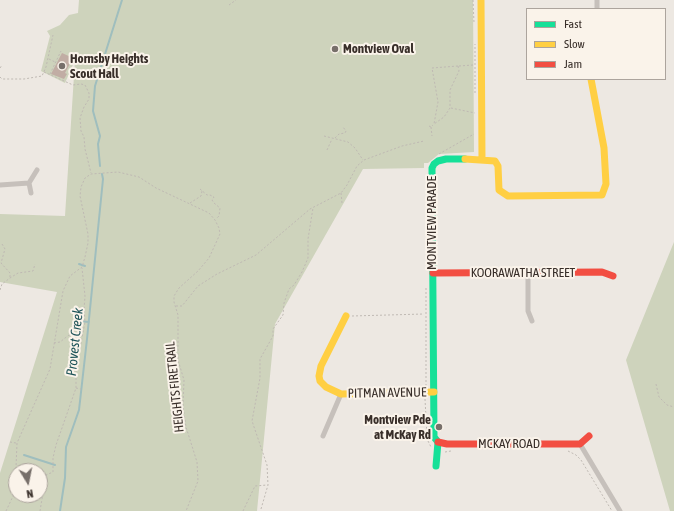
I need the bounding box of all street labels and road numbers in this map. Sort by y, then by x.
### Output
street label: MONTVIEW PARADE [424,176,440,270]
street label: KOORAWATHA STREET [471,265,575,281]
street label: HEIGHTS FIRETRAIL [162,341,188,433]
street label: PITMAN AVENUE [347,385,427,401]
street label: MCKAY ROAD [478,436,540,452]

